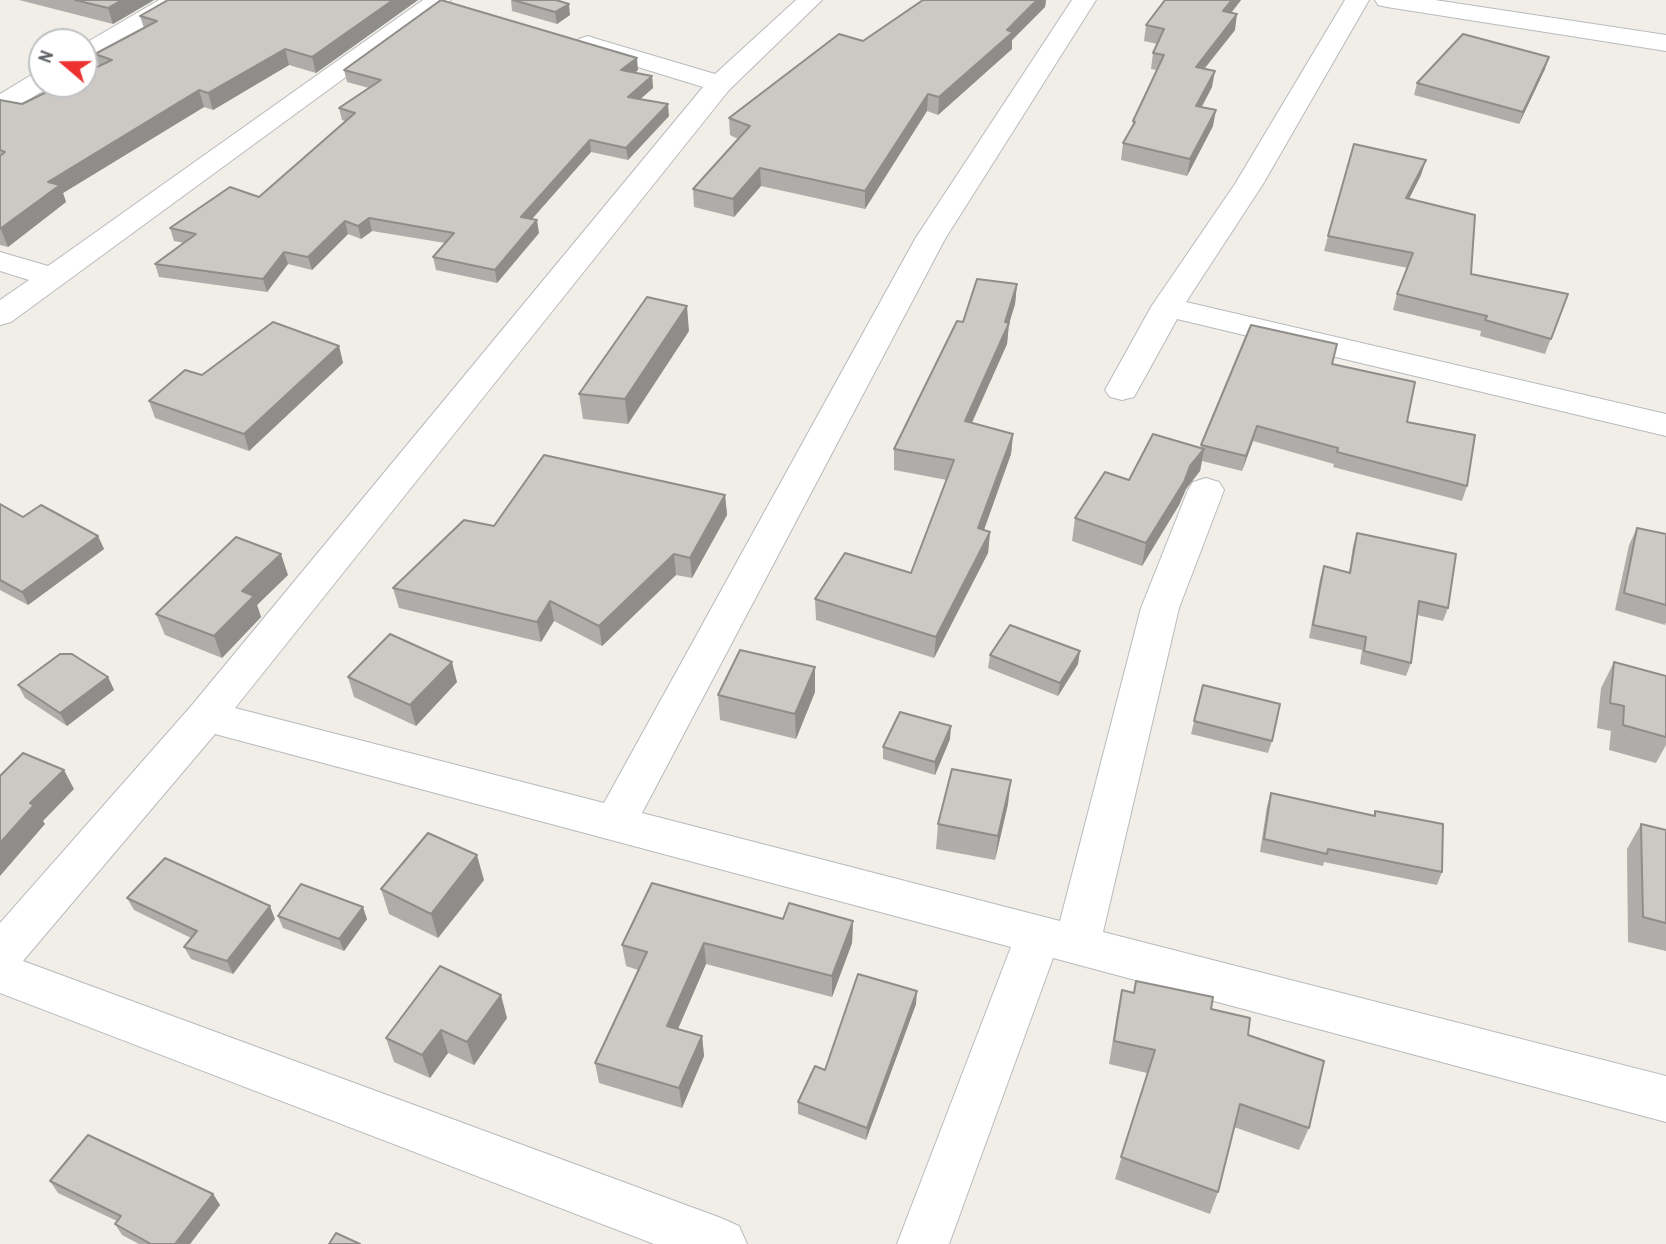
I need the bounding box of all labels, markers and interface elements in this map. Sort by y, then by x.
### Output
north arrow [28,28,98,98]
text: N [31,47,59,66]

